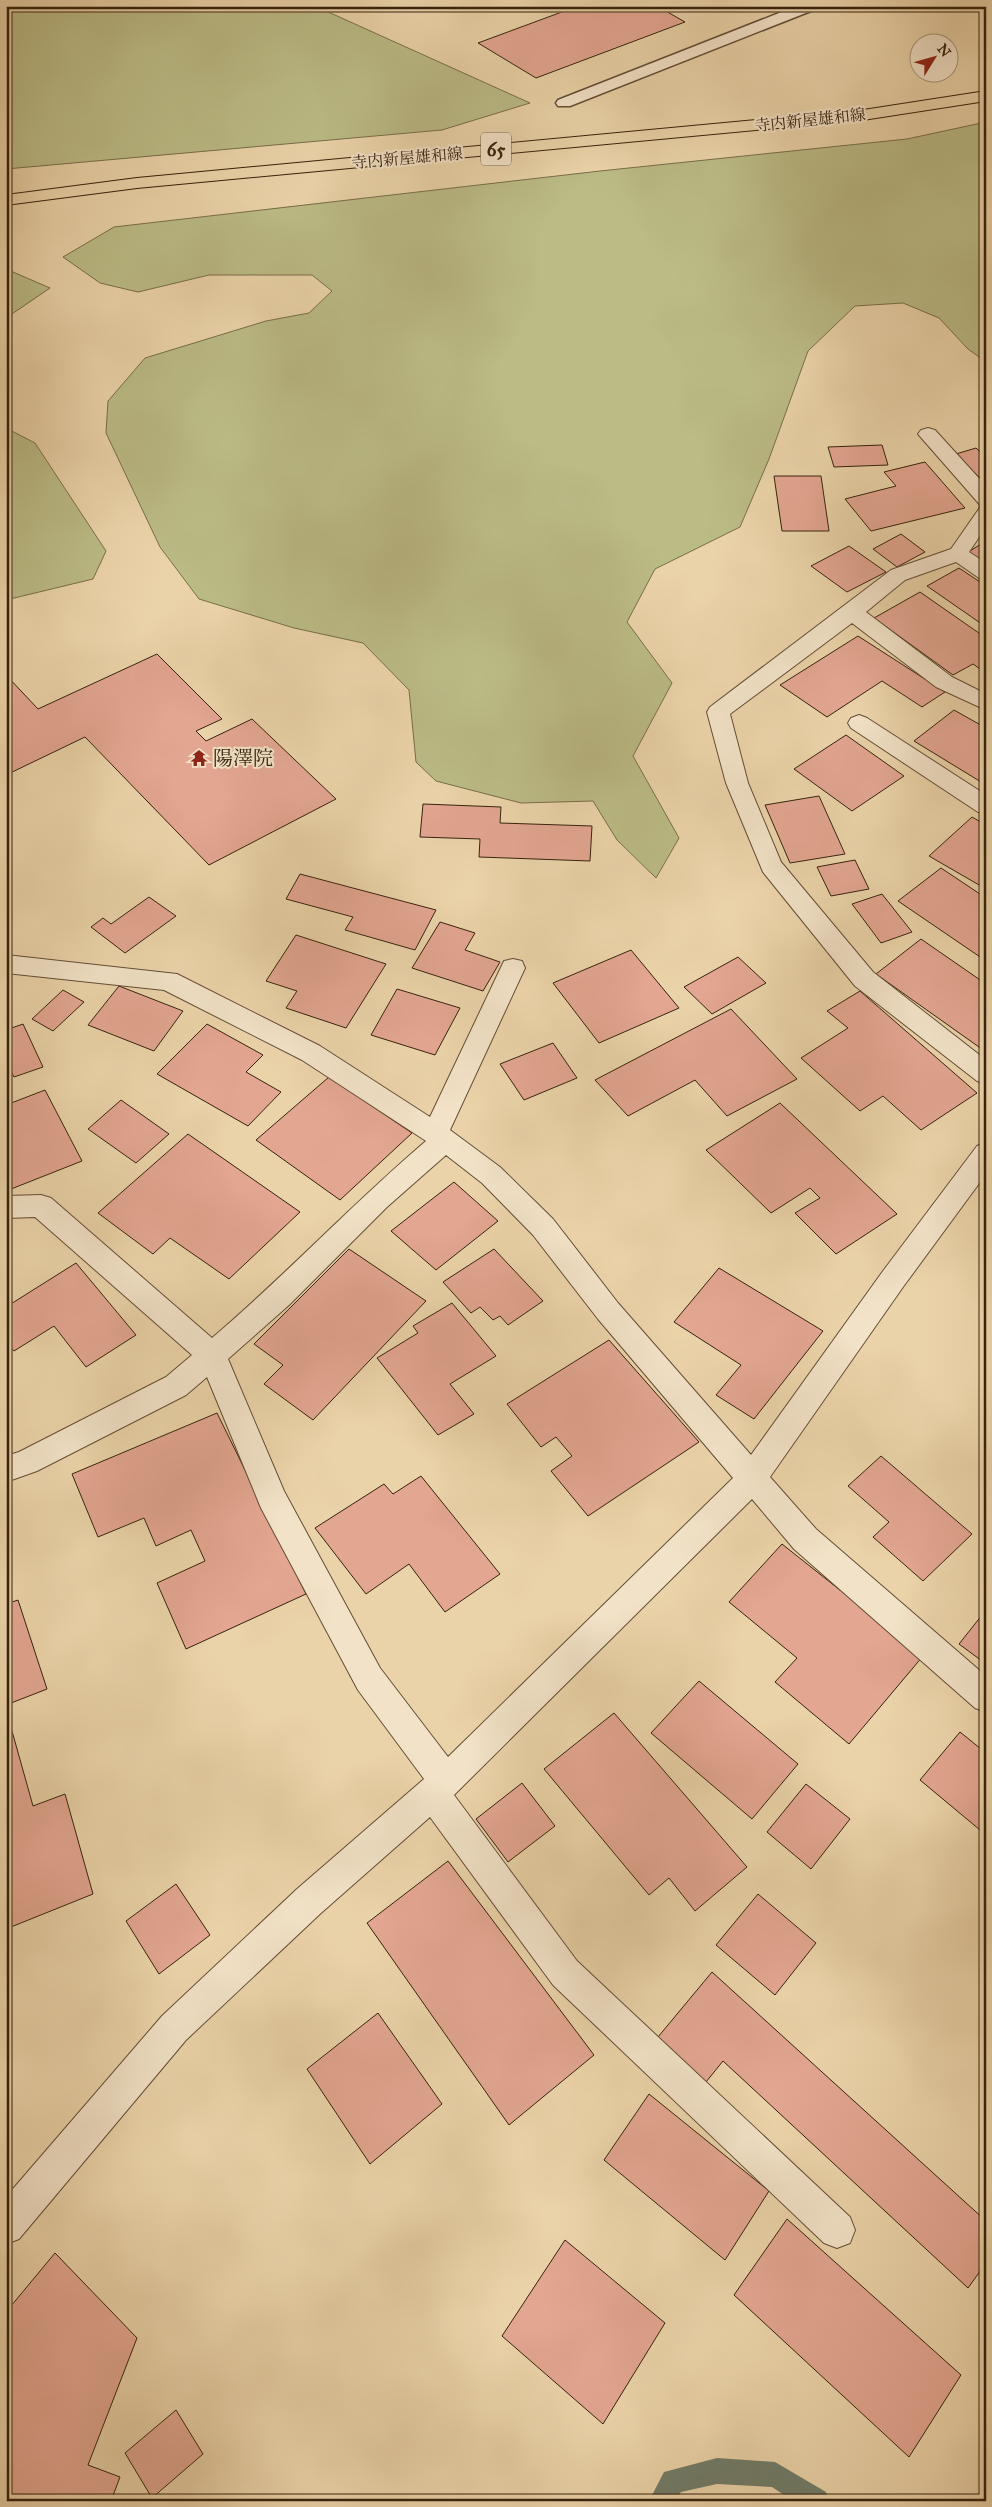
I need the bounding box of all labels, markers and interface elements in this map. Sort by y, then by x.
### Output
north arrow [910,32,960,82]
text: N [934,41,954,60]
street label: 寺内新屋雄和線 [753,105,867,135]
road number: 65 [481,132,511,166]
street label: 寺内新屋雄和線 [350,144,464,172]
place label: 陽澤院 [213,746,273,770]
temple icon: 陽澤院 [189,748,209,768]

